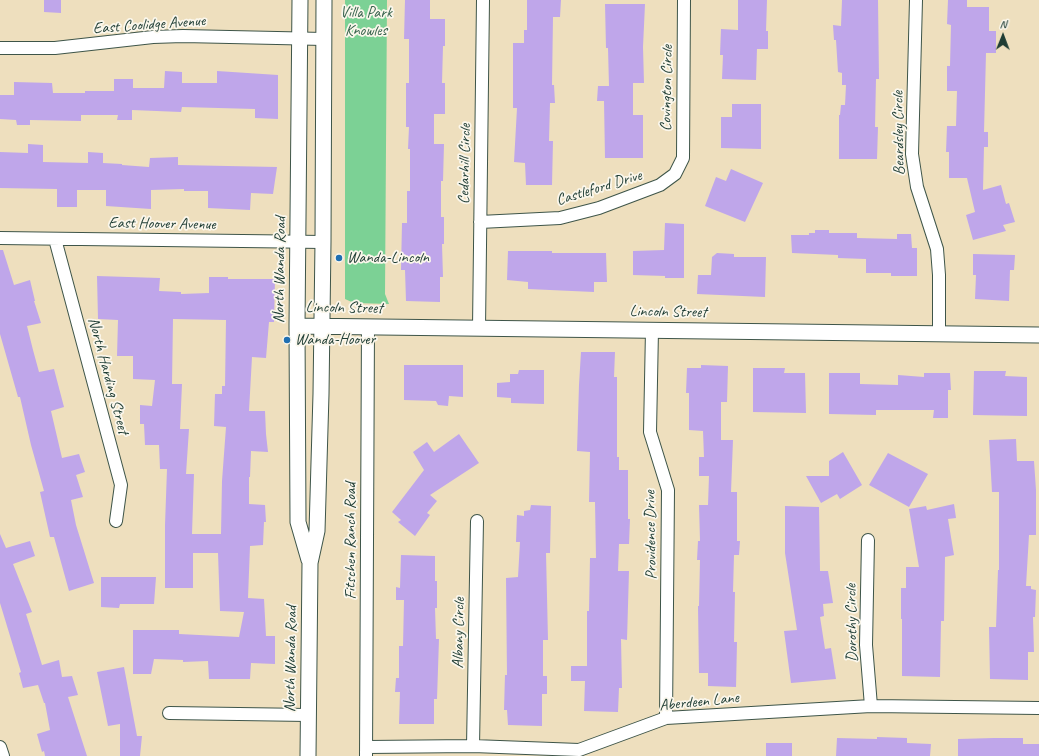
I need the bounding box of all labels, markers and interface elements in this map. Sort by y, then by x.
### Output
park label: Villa Park Knowles [340,3,392,41]
street label: East Coolidge Avenue [92,12,206,38]
north arrow [983,16,1023,56]
text: N [1000,17,1007,31]
street label: Covington Circle [657,45,677,131]
street label: Beardsley Circle [889,91,909,175]
street label: Cedarhill Circle [455,124,475,204]
street label: Castleford Drive [554,166,644,210]
street label: East Hoover Avenue [108,213,216,235]
street label: North Wanda Road [269,217,291,323]
place label: Wanda-Lincoln [347,248,429,268]
marker: Wanda-Lincoln [334,253,344,263]
street label: Lincoln Street [305,298,383,318]
street label: Lincoln Street [629,302,707,322]
street label: North Harding Street [83,316,133,436]
place label: Wanda-Hoover [295,330,375,350]
marker: Wanda-Hoover [282,335,292,345]
street label: Fitschen Ranch Road [341,483,361,599]
street label: Providence Drive [641,490,661,580]
street label: Dorothy Circle [842,584,862,662]
street label: Albany Circle [449,597,469,669]
street label: North Wanda Road [280,606,302,712]
street label: Aberdeen Lane [658,688,740,716]

